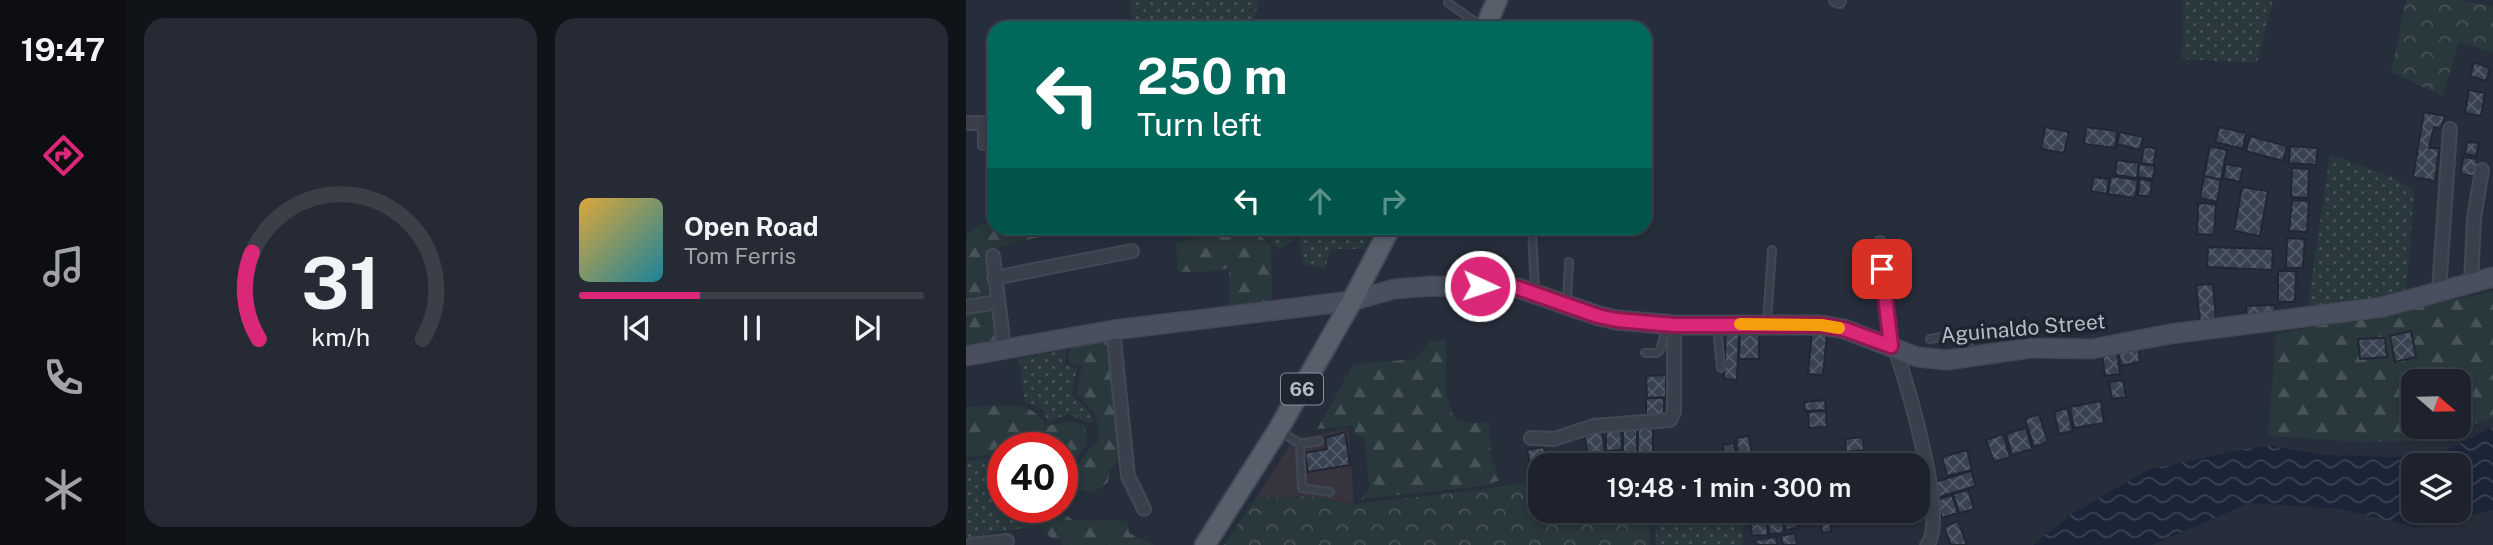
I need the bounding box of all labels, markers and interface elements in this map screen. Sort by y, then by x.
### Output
text: 19:47 [21,31,105,68]
text: 250 m [1137,47,1288,105]
icon: left [1022,49,1113,140]
text: Turn left [1137,106,1262,143]
icon: directions [39,131,88,180]
icon: left [1228,182,1266,220]
icon: ahead [1301,182,1339,220]
icon: right [1374,182,1412,220]
text: Open Road [684,211,819,242]
pin [1852,239,1912,299]
text: 31 [301,240,380,325]
icon: music [39,242,88,291]
text: Tom Ferris [684,242,796,269]
position arrow [1443,249,1517,323]
icon: arrive [1863,250,1901,288]
street label: Aguinaldo Street [1940,308,2106,348]
icon: previous [618,309,656,347]
icon: pause [733,309,771,347]
icon: next [848,309,886,347]
text: km/h [311,321,370,351]
icon: phone [39,353,88,402]
north arrow [2401,369,2471,439]
map controls [2401,369,2471,523]
road number: 66 [1281,374,1323,404]
speed limit sign: 40 [987,432,1078,523]
button: layers [2401,453,2471,523]
icon: climate [39,465,88,514]
text: 19:48 · 1 min · 300 m [1607,472,1851,503]

